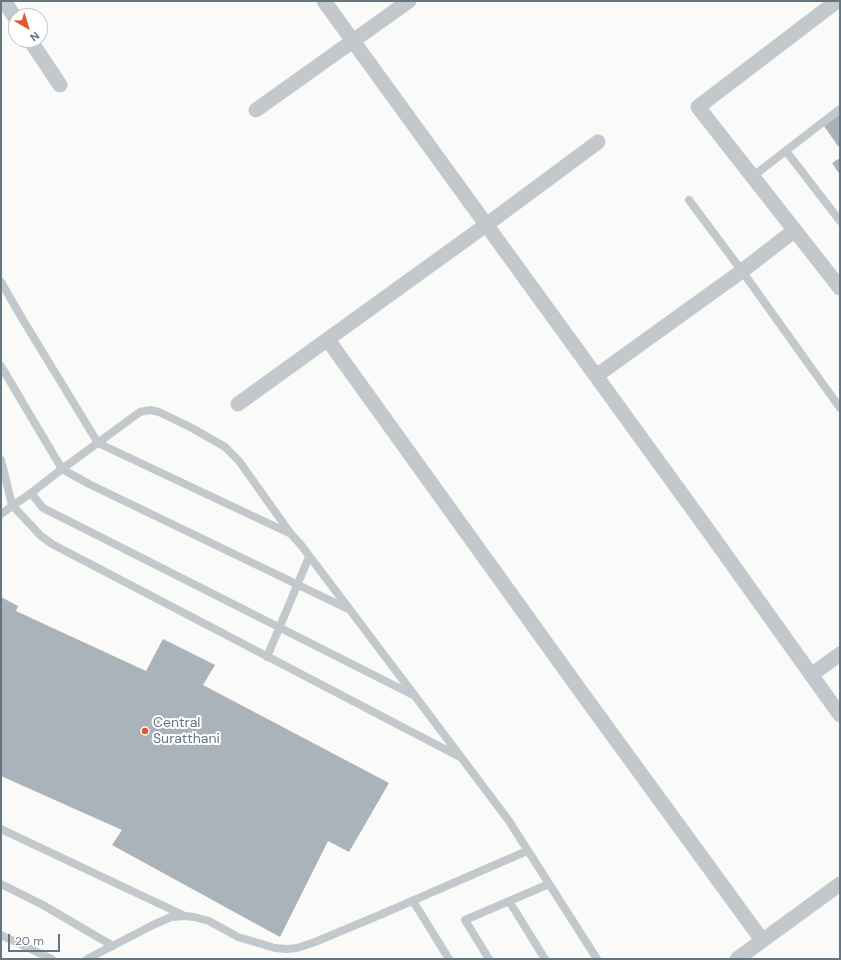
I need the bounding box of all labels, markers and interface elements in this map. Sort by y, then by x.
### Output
north arrow [8,8,48,48]
text: N [27,29,42,45]
place label: Central Suratthani [153,715,220,748]
marker: Central Suratthani [140,726,150,736]
scale bar [10,926,62,952]
text: 20 m [15,933,44,949]

